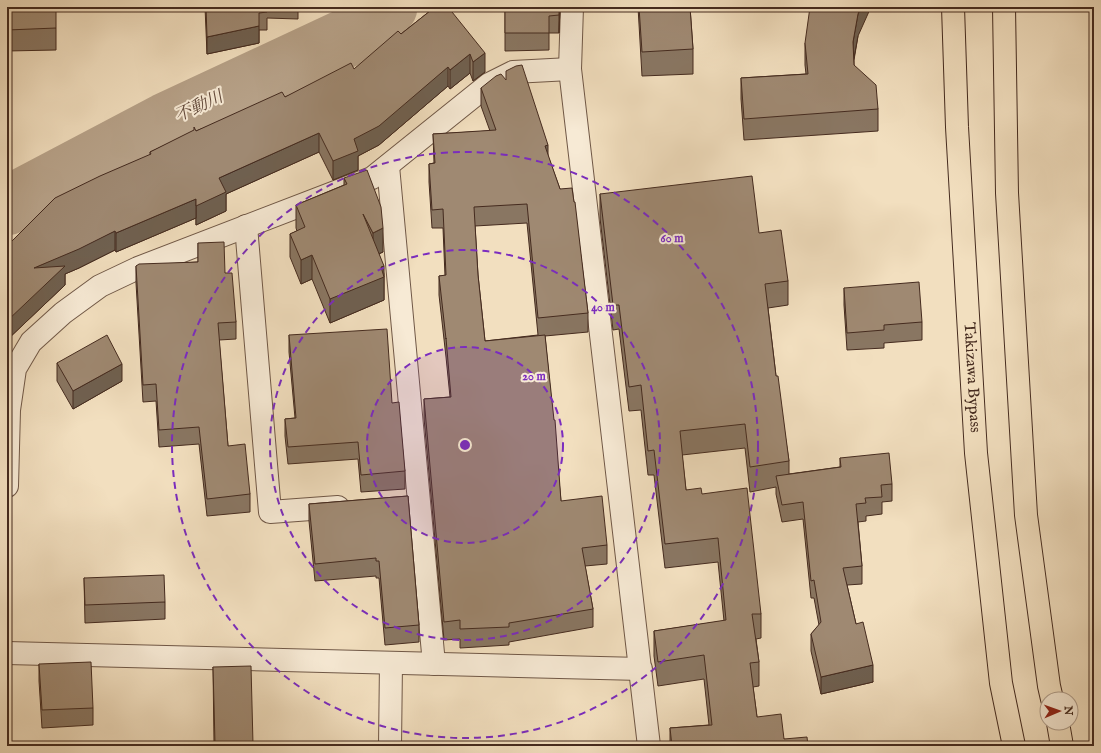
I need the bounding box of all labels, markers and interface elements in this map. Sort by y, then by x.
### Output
water label: 不動川 [171,86,228,127]
text: 60 m [661,231,684,246]
text: 40 m [591,300,616,315]
street label: Takizawa Bypass [958,322,985,434]
text: 20 m [522,369,546,384]
centre of rings [458,438,472,452]
north arrow [1039,691,1079,731]
text: N [1061,705,1075,716]

